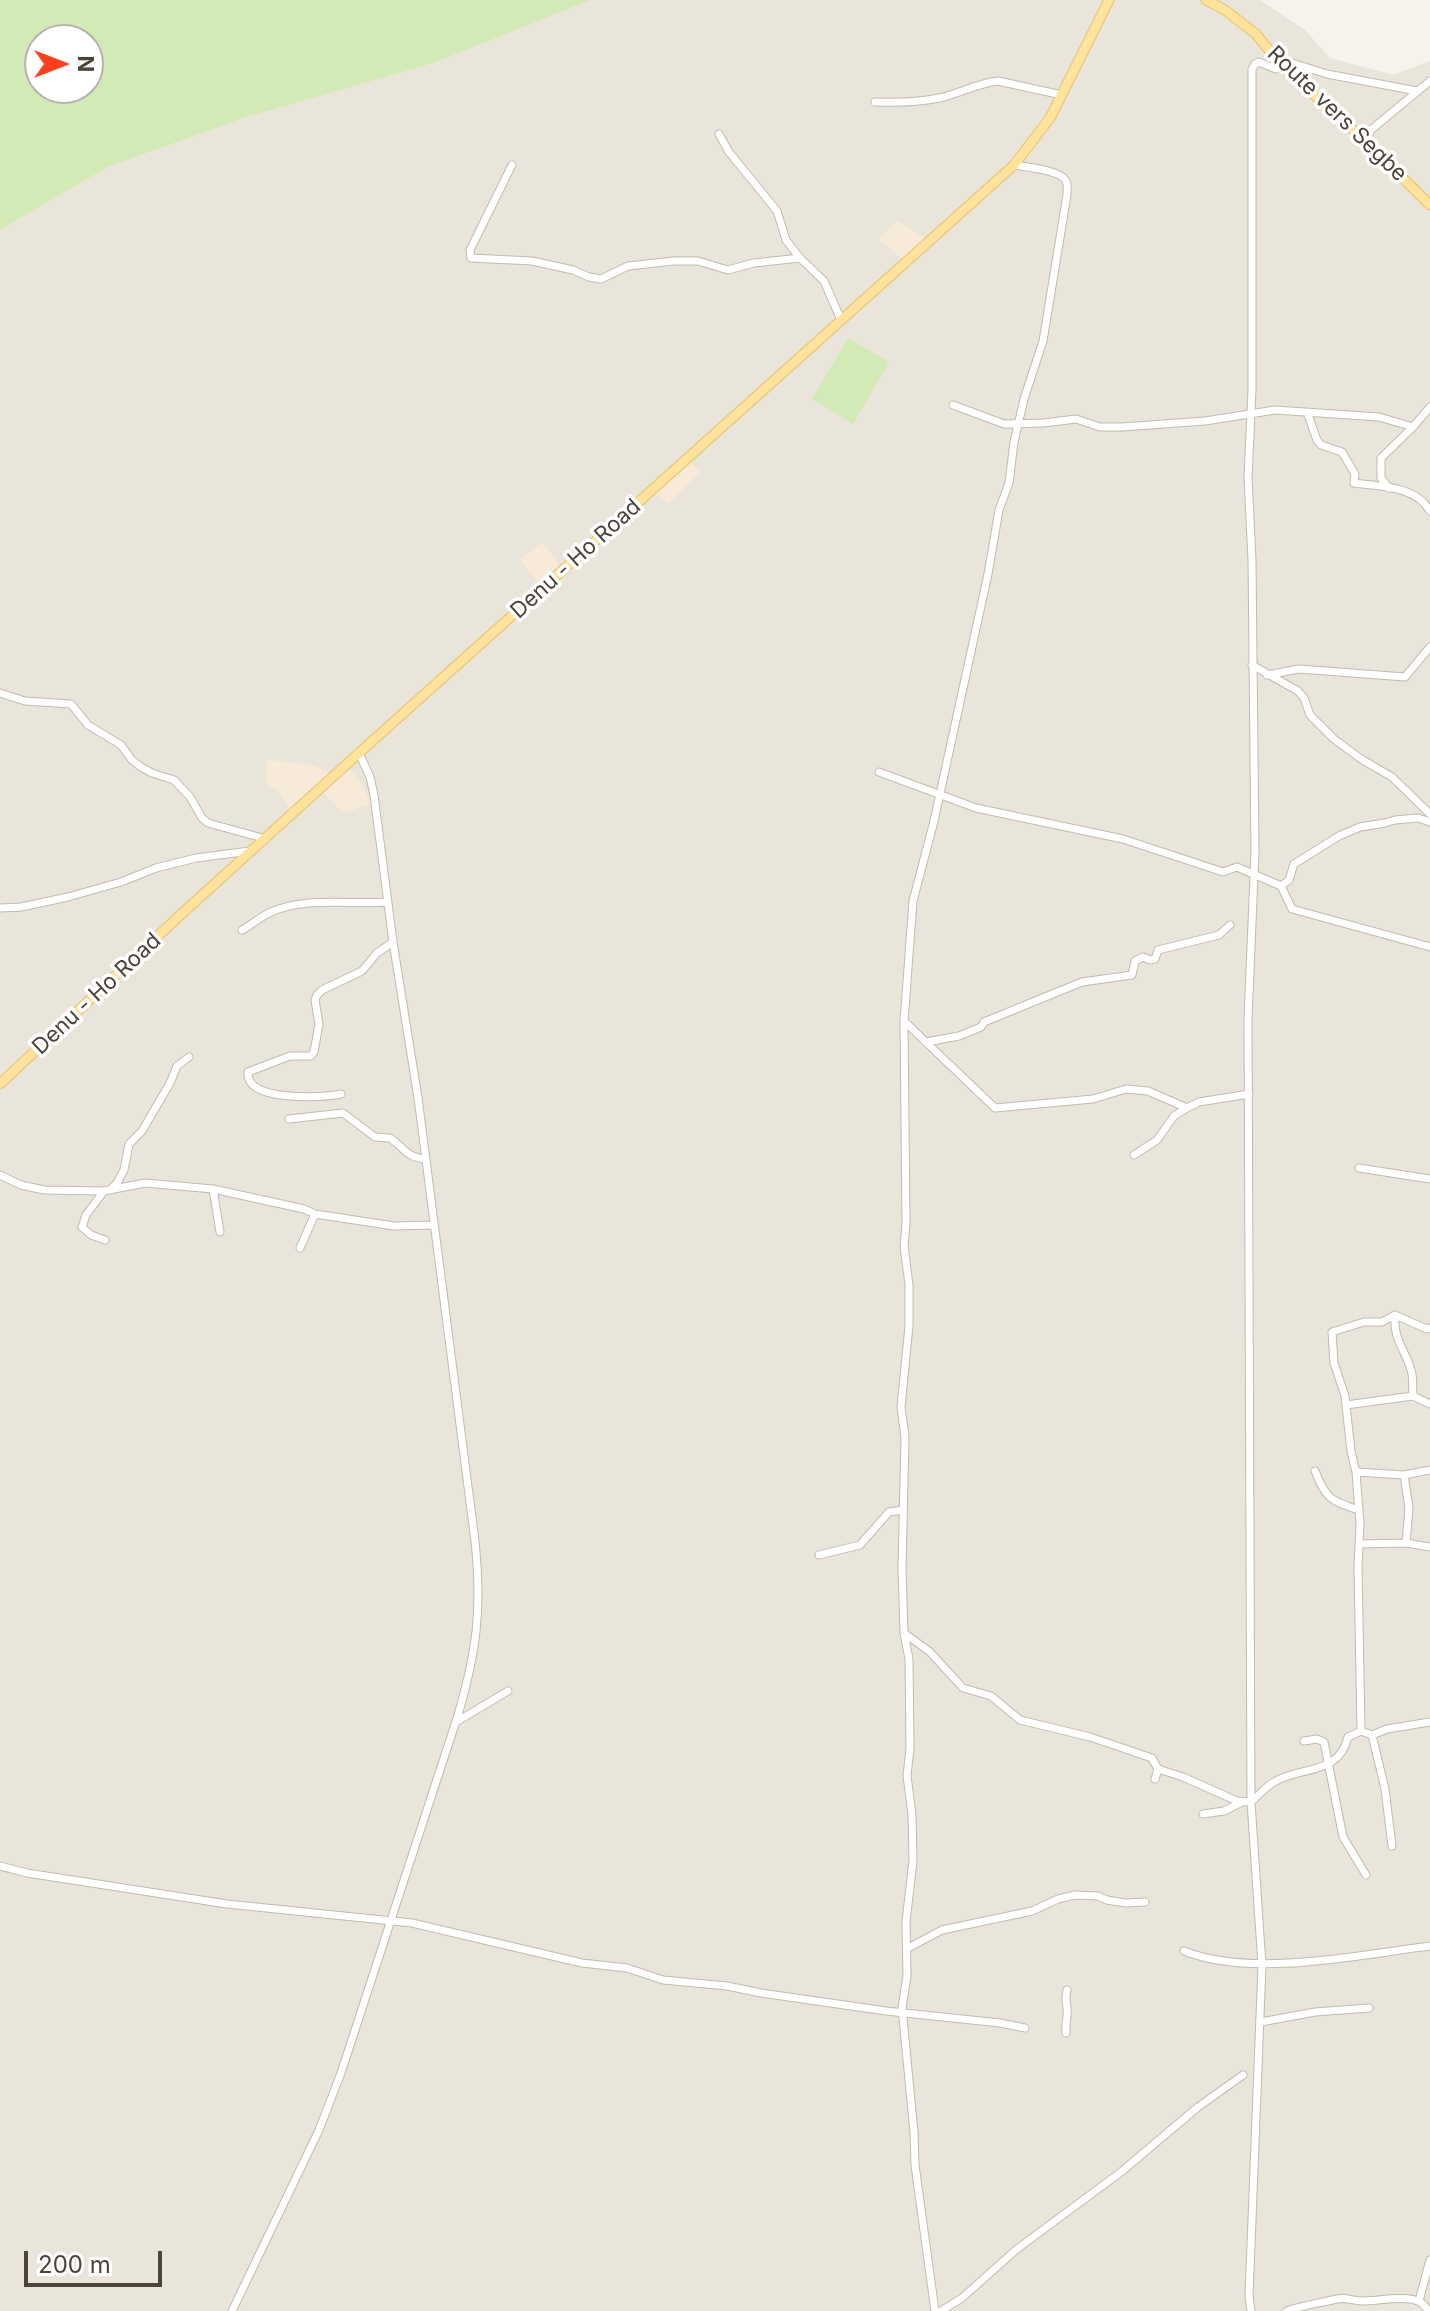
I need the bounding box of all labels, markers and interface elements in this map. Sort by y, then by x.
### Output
north arrow [24,24,104,104]
street label: Route vers Segbe [1262,41,1412,187]
text: N [73,56,99,72]
street label: Denu - Ho Road [505,494,647,624]
street label: Denu - Ho Road [27,928,167,1060]
scale bar [28,2235,166,2285]
text: 200 m [38,2250,111,2279]

